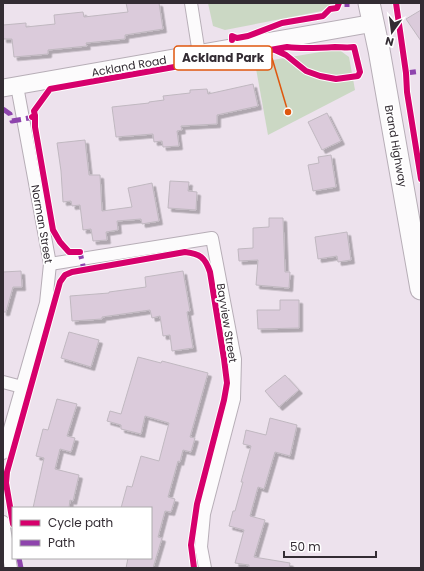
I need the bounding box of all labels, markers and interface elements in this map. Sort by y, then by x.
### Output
north arrow [372,12,412,52]
text: N [384,33,396,50]
callout: Ackland Park [174,46,272,70]
text: Ackland Park [182,49,265,66]
street label: Ackland Road [90,52,168,80]
street label: Brand Highway [381,104,411,189]
street label: Norman Street [27,183,57,265]
street label: Bayview Street [213,282,241,364]
legend [12,507,152,559]
text: Cycle path [48,514,113,531]
scale bar [284,533,376,559]
text: Path [48,534,75,551]
text: 50 m [290,538,321,555]

